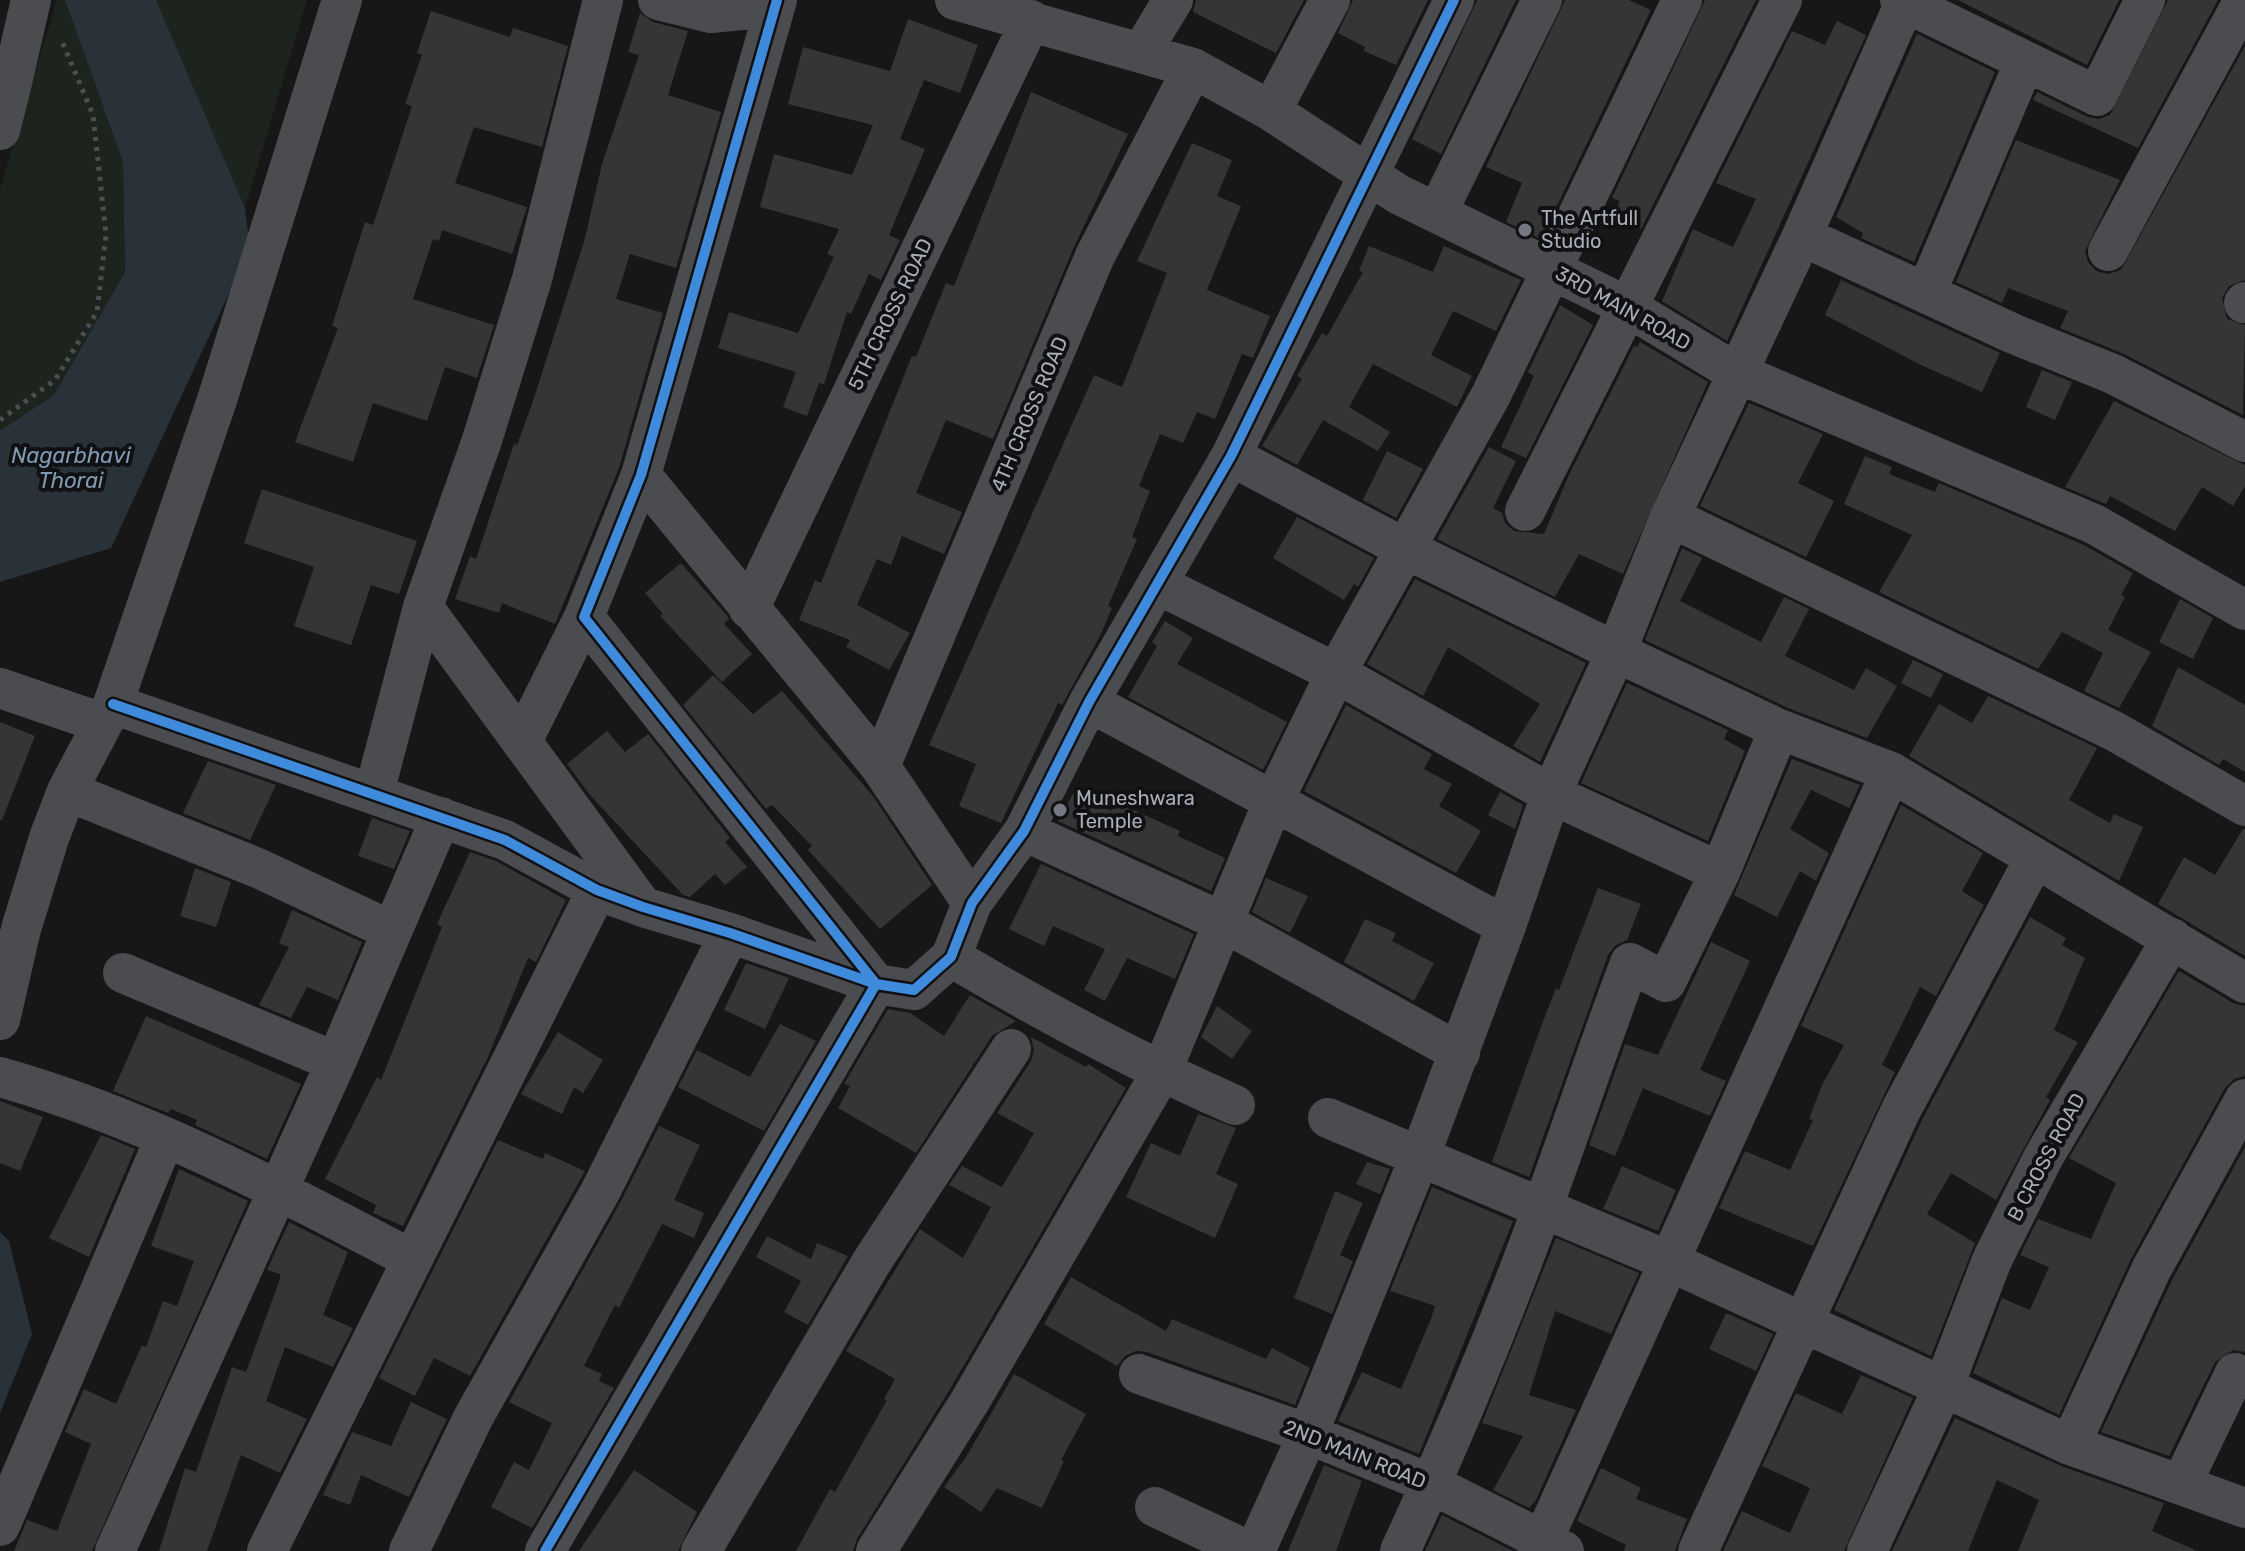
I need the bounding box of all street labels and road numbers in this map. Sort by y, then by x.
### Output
street label: 5TH CROSS ROAD [843,234,937,394]
street label: 3RD MAIN ROAD [1551,261,1695,355]
street label: 4TH CROSS ROAD [986,333,1072,495]
street label: B CROSS ROAD [2002,1089,2090,1225]
street label: 2ND MAIN ROAD [1280,1415,1430,1493]

